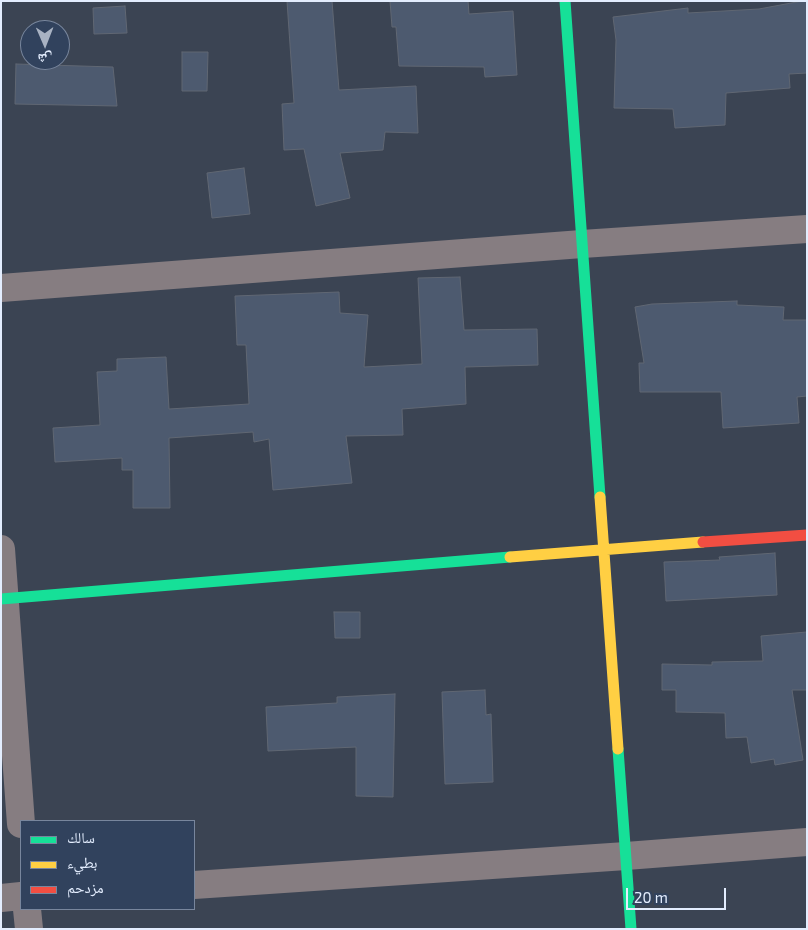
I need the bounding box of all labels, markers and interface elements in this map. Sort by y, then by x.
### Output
north arrow [20,20,70,70]
text: ش [38,51,53,68]
legend [20,820,195,910]
text: سالك [67,828,95,846]
text: بطيء [67,853,97,871]
text: مزدحم [67,878,104,896]
scale bar [628,878,728,910]
text: 20 m [634,888,668,906]

